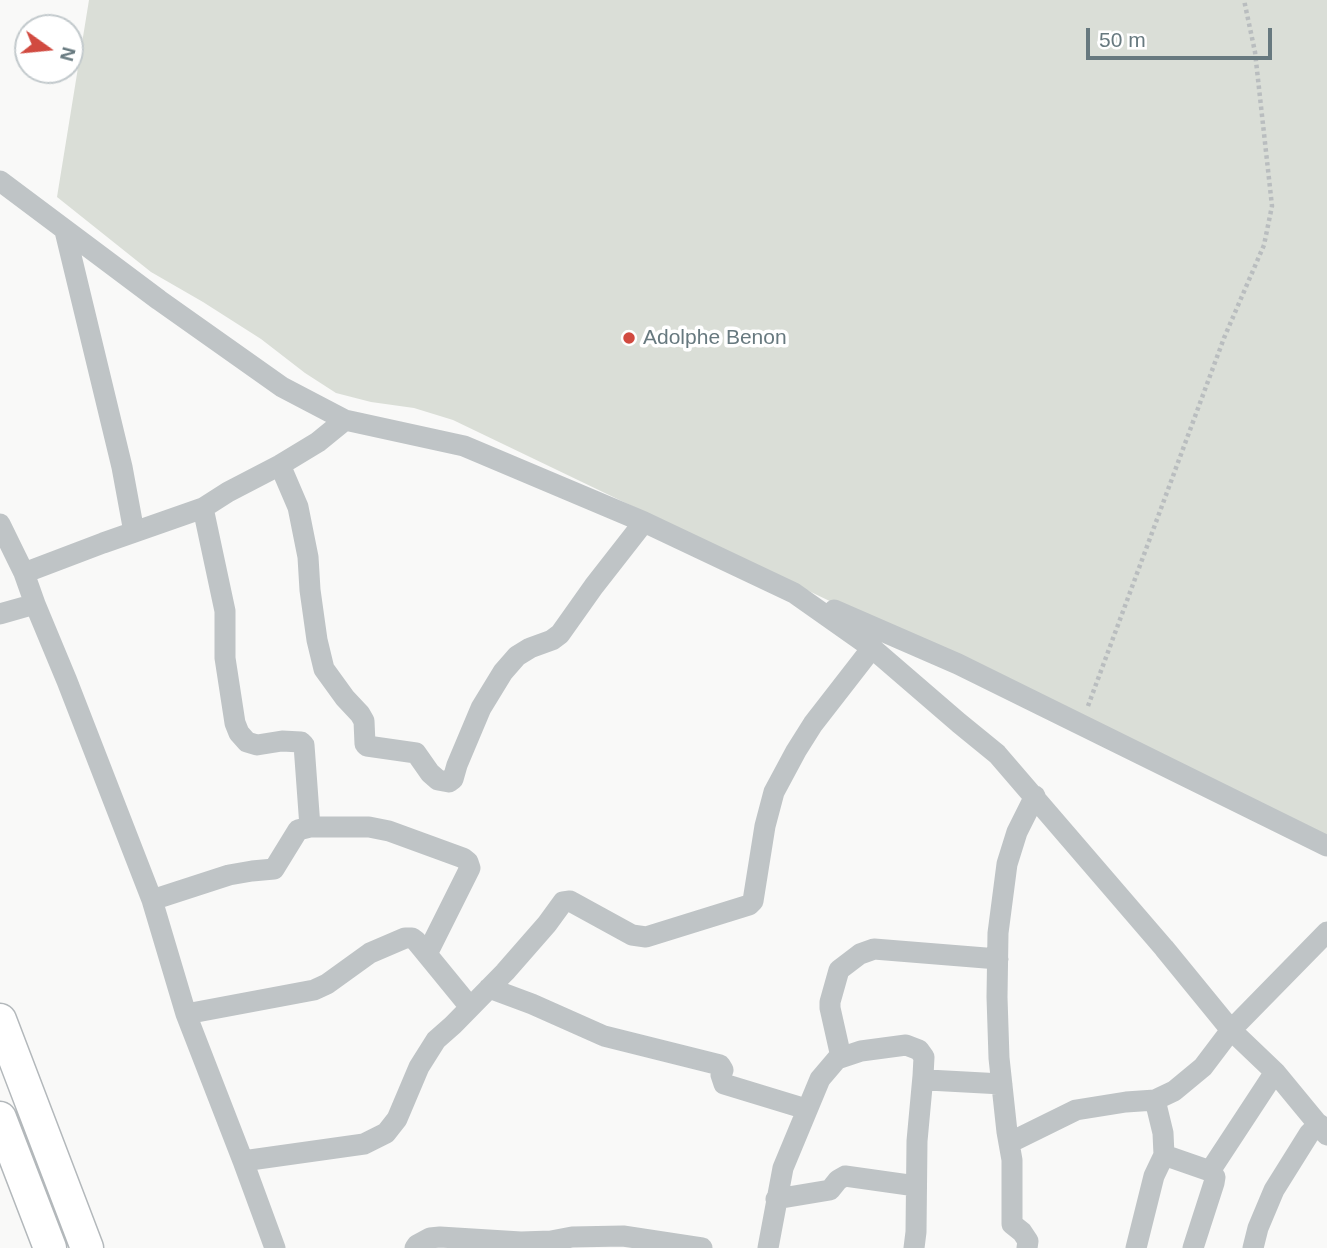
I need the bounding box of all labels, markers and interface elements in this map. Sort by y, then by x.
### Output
north arrow [14,14,84,84]
scale bar [1089,14,1274,58]
text: 50 m [1099,28,1146,51]
text: N [56,45,80,63]
place label: Adolphe Benon [643,325,787,351]
marker: Adolphe Benon [621,330,637,346]

